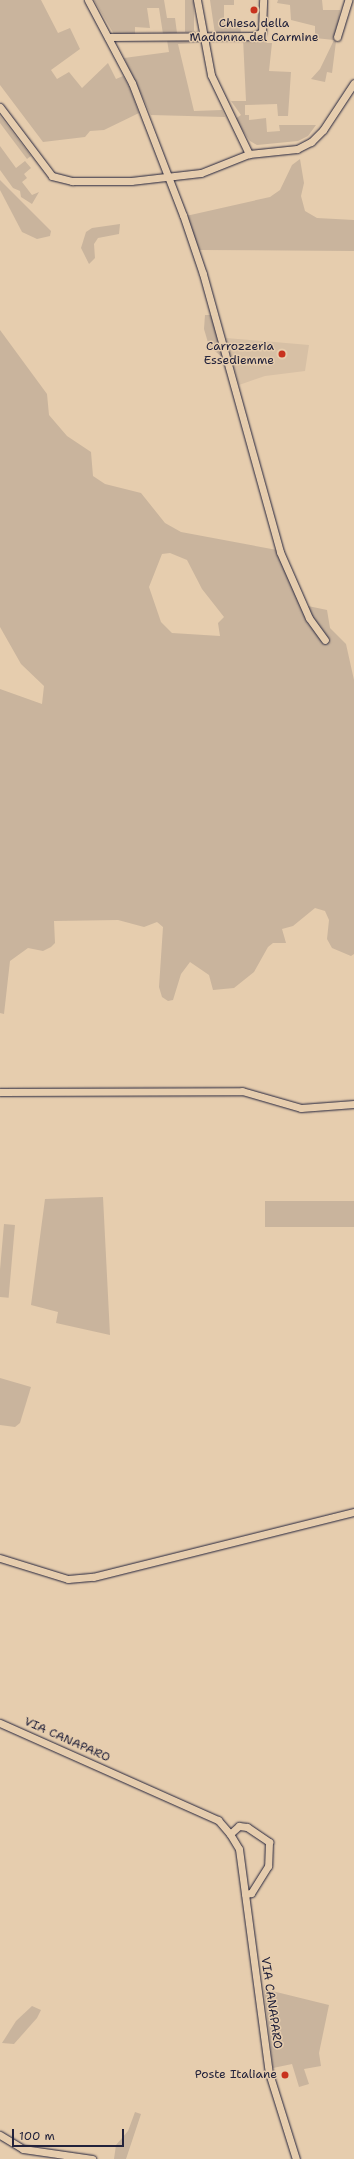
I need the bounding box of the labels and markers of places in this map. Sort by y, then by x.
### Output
marker: Chiesa della Madonna del Carmine [249,5,259,15]
place label: Chiesa della Madonna del Carmine [189,17,319,45]
place label: Carrozzeria Essediemme [204,340,274,368]
marker: Carrozzeria Essediemme [277,349,287,359]
place label: Poste Italiane [195,2068,277,2082]
marker: Poste Italiane [280,2070,290,2080]

